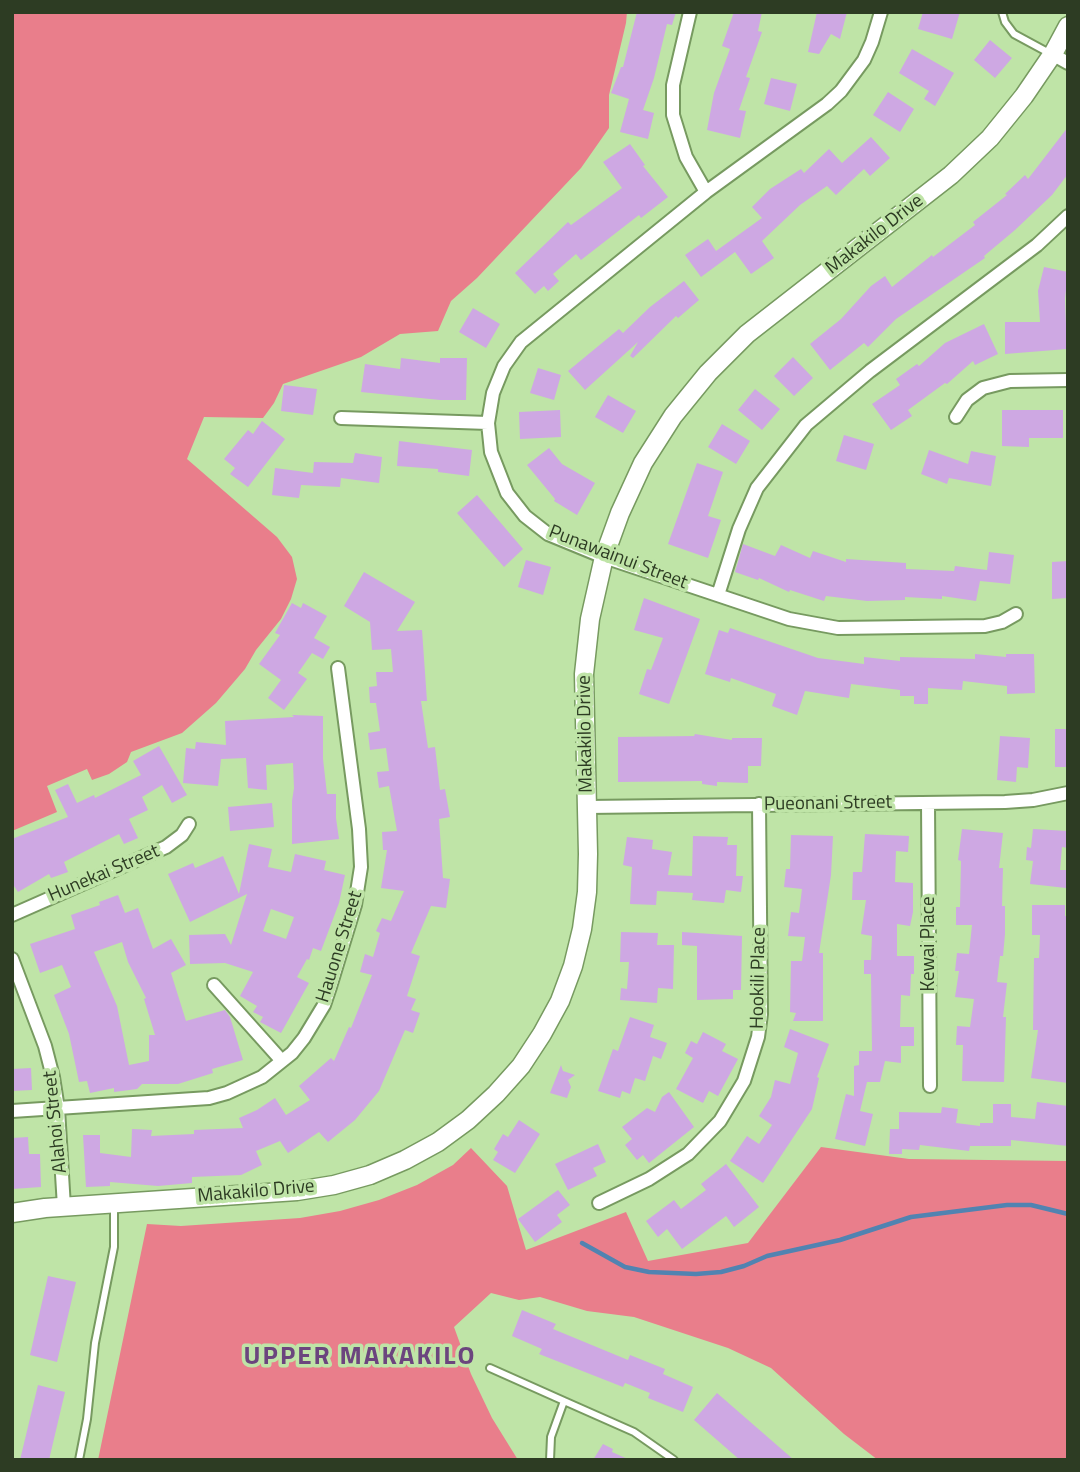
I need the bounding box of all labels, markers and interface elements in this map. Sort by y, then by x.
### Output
street label: Makakilo Drive [822,190,928,280]
street label: Punawainui Street [545,521,691,595]
street label: Makakilo Drive [574,675,598,793]
street label: Pueonani Street [764,791,892,817]
street label: Hunekai Street [45,840,163,908]
street label: Hauone Street [312,888,368,1006]
street label: Kewai Place [918,896,940,992]
street label: Hookili Place [747,927,771,1029]
street label: Alahoi Street [39,1070,73,1174]
street label: Makakilo Drive [197,1176,315,1208]
district label: UPPER MAKAKILO [245,1342,475,1374]

